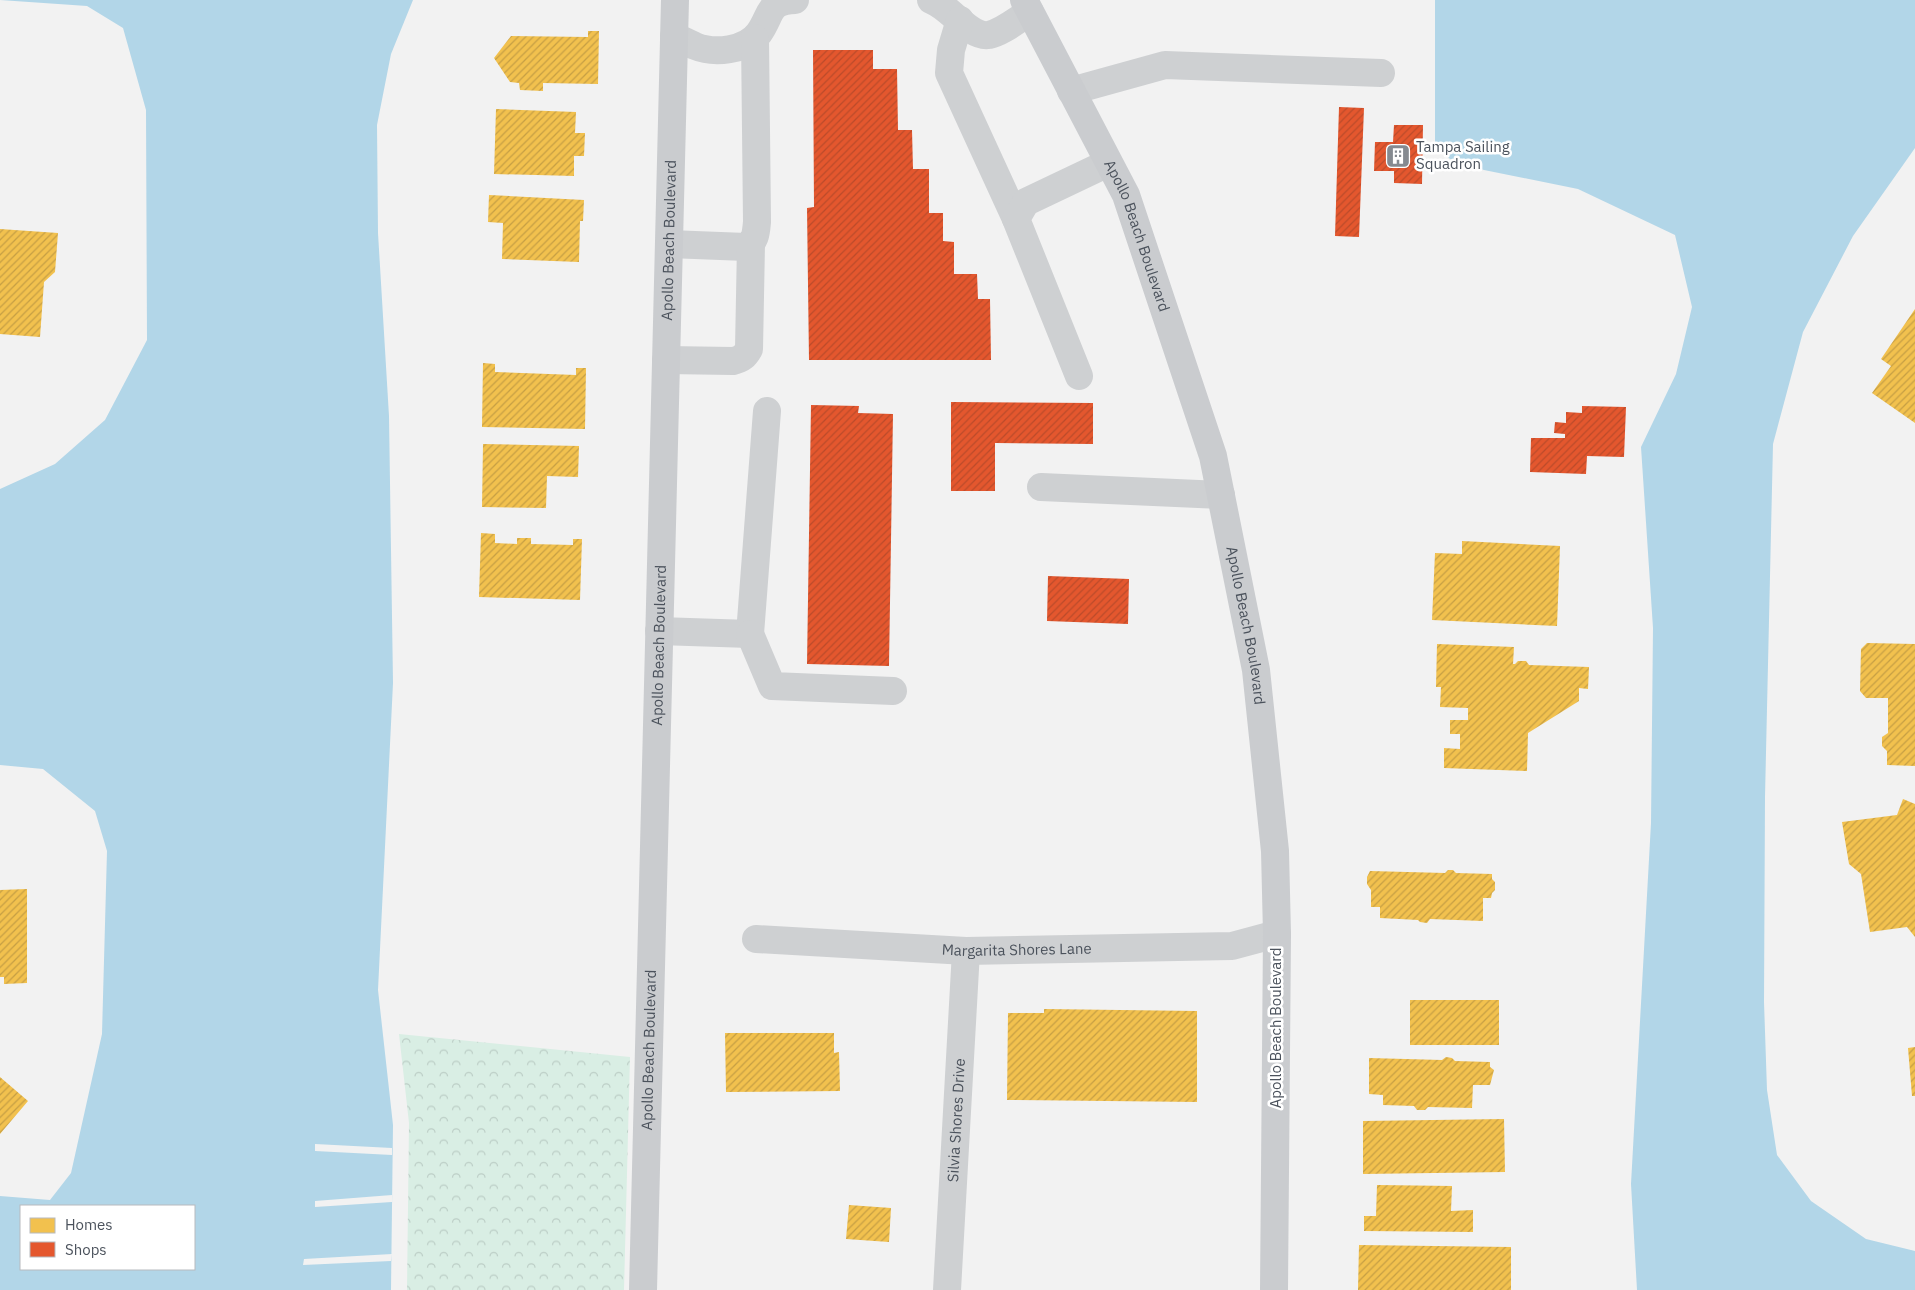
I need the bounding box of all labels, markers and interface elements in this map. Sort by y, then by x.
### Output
place label: Tampa Sailing Squadron [1416,137,1510,173]
building icon: Tampa Sailing Squadron [1385,143,1411,169]
street label: Apollo Beach Boulevard [1100,156,1174,314]
street label: Apollo Beach Boulevard [657,160,680,321]
street label: Apollo Beach Boulevard [1222,545,1270,706]
street label: Apollo Beach Boulevard [647,565,670,726]
street label: Margarita Shores Lane [941,939,1092,960]
street label: Apollo Beach Boulevard [1266,948,1285,1108]
street label: Apollo Beach Boulevard [637,969,660,1131]
street label: Silvia Shores Drive [943,1058,969,1183]
legend [20,1205,195,1270]
text: Homes [65,1215,113,1234]
text: Shops [65,1240,107,1259]

